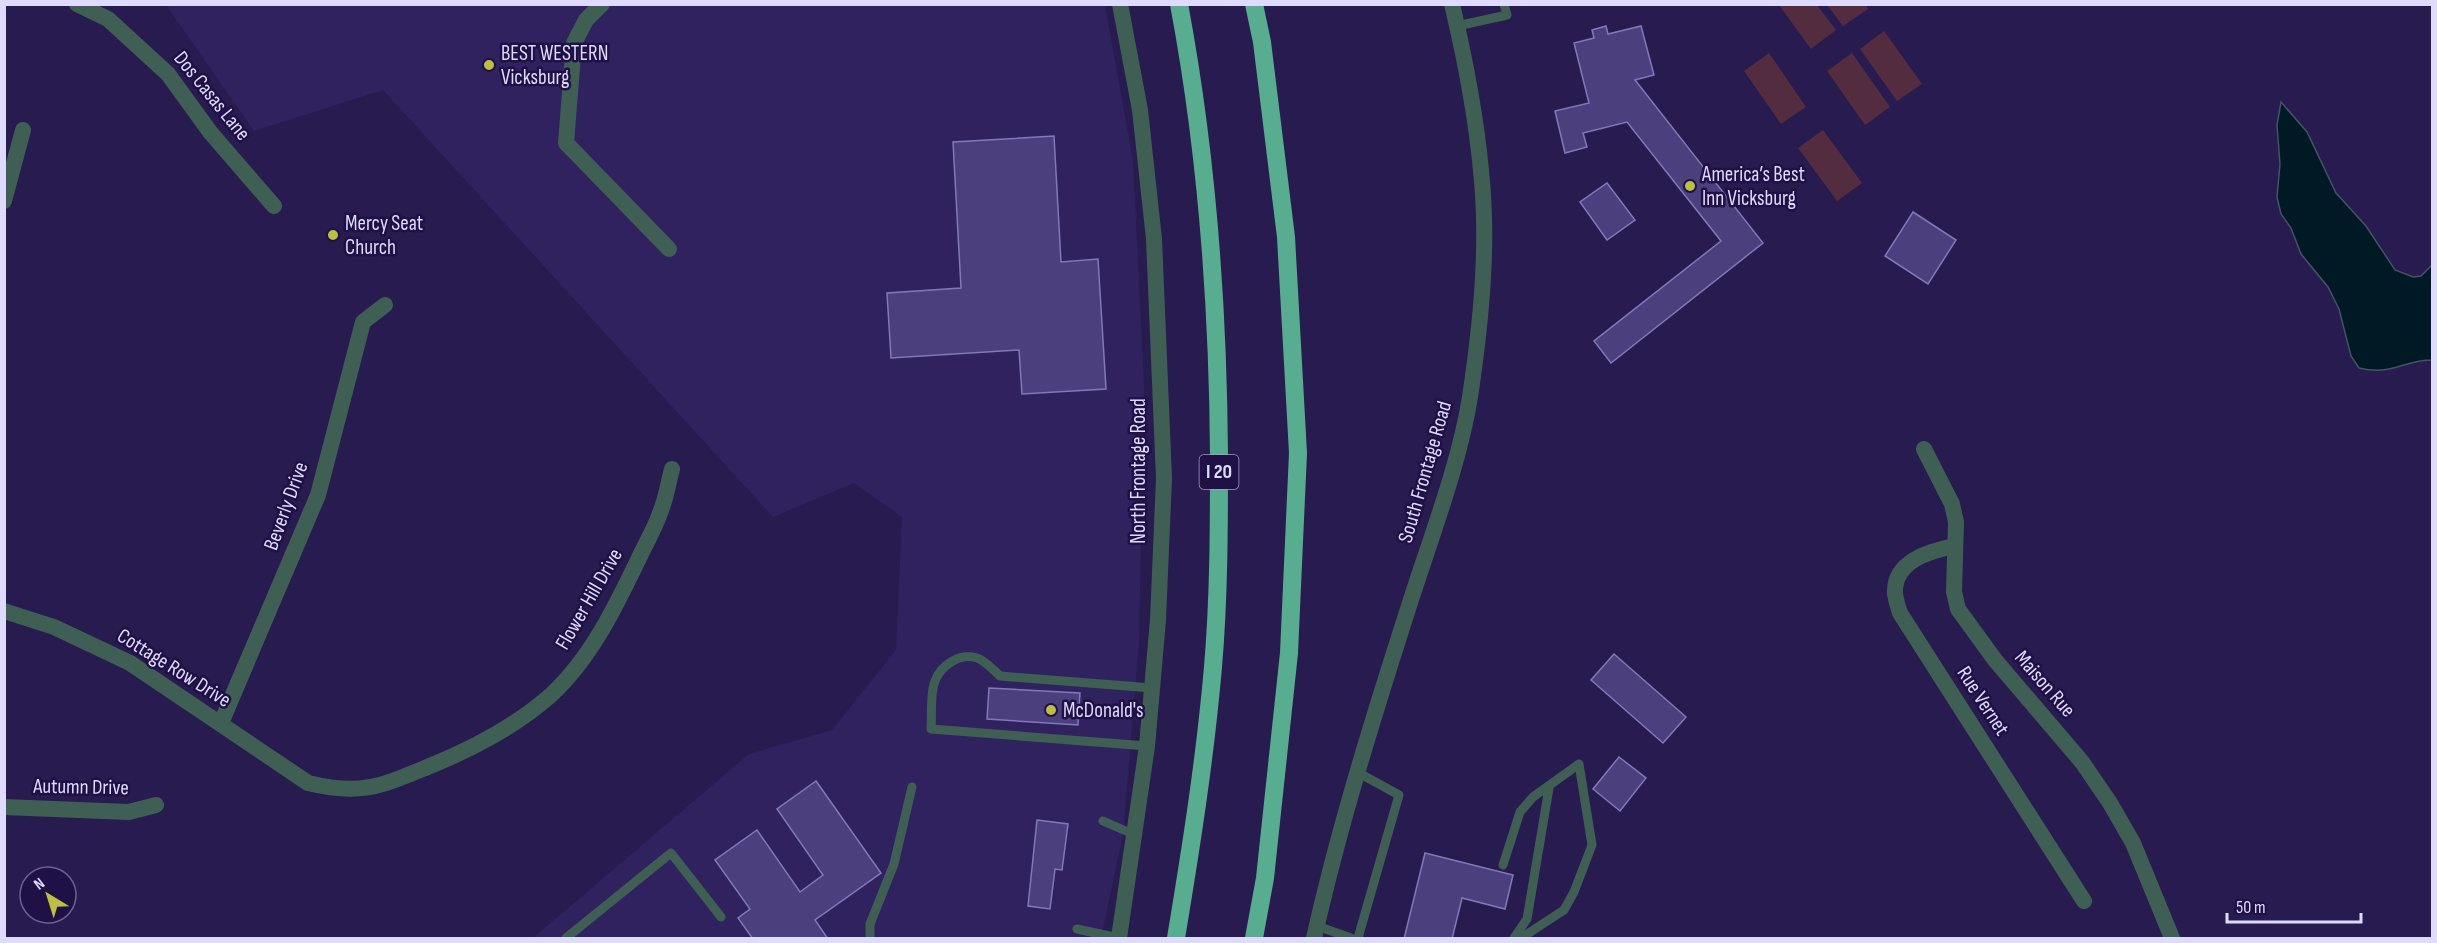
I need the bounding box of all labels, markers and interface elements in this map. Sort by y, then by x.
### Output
place label: BEST WESTERN Vicksburg [501,41,608,90]
street label: Dos Casas Lane [168,46,256,146]
marker: BEST WESTERN Vicksburg [482,58,496,72]
place label: America’s Best Inn Vicksburg [1701,162,1805,211]
marker: America’s Best Inn Vicksburg [1683,179,1697,193]
place label: Mercy Seat Church [345,211,423,260]
marker: Mercy Seat Church [326,228,340,242]
street label: North Frontage Road [1126,398,1151,544]
street label: South Frontage Road [1393,398,1457,546]
road number: I 20 [1200,455,1238,489]
street label: Beverly Drive [259,458,313,554]
street label: Flower Hill Drive [550,544,628,654]
street label: Cottage Row Drive [112,623,236,713]
street label: Maison Rue [2009,646,2081,722]
street label: Rue Vernet [1951,662,2015,740]
place label: McDonald's [1063,698,1144,723]
marker: McDonald's [1044,703,1058,717]
street label: Autumn Drive [32,774,129,800]
north arrow [18,865,78,925]
text: N [30,874,49,894]
scale bar [2227,886,2360,924]
text: 50 m [2236,897,2266,918]

